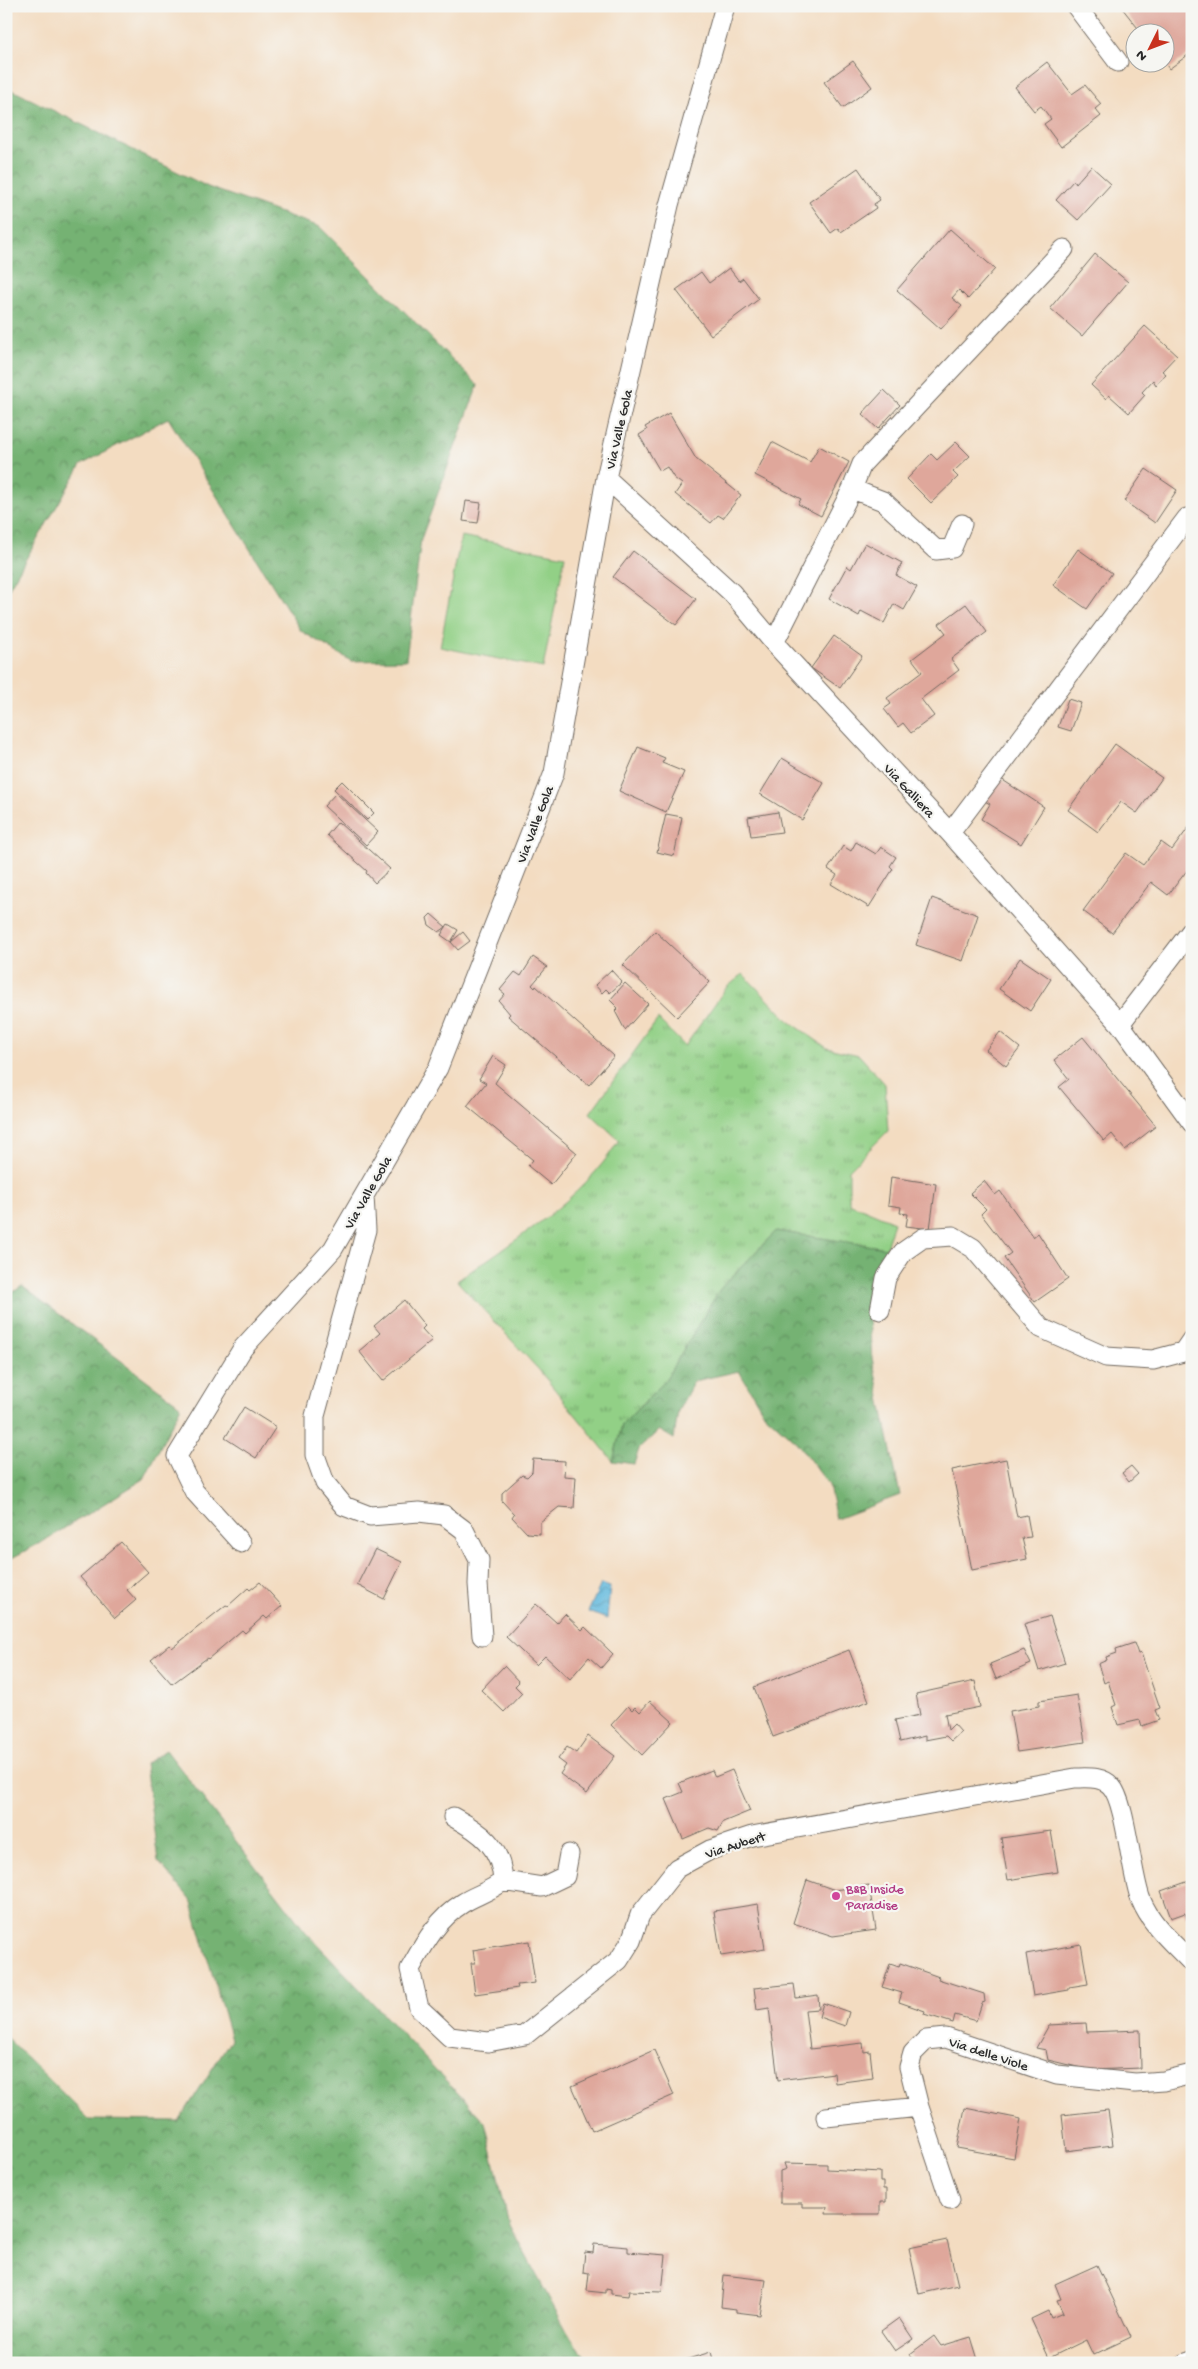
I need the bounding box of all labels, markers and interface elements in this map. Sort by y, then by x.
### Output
north arrow [1126,22,1176,72]
text: N [1133,46,1152,64]
street label: Via Valle Gola [603,387,638,472]
street label: Via Galliera [878,760,938,823]
street label: Via Valle Gola [514,783,559,867]
street label: Via Valle Gola [341,1153,397,1234]
street label: Via Aubert [703,1828,769,1864]
place label: B&B Inside Paradise [845,1882,904,1915]
marker: B&B Inside Paradise [830,1890,842,1902]
street label: Via delle Viole [945,2034,1031,2076]

